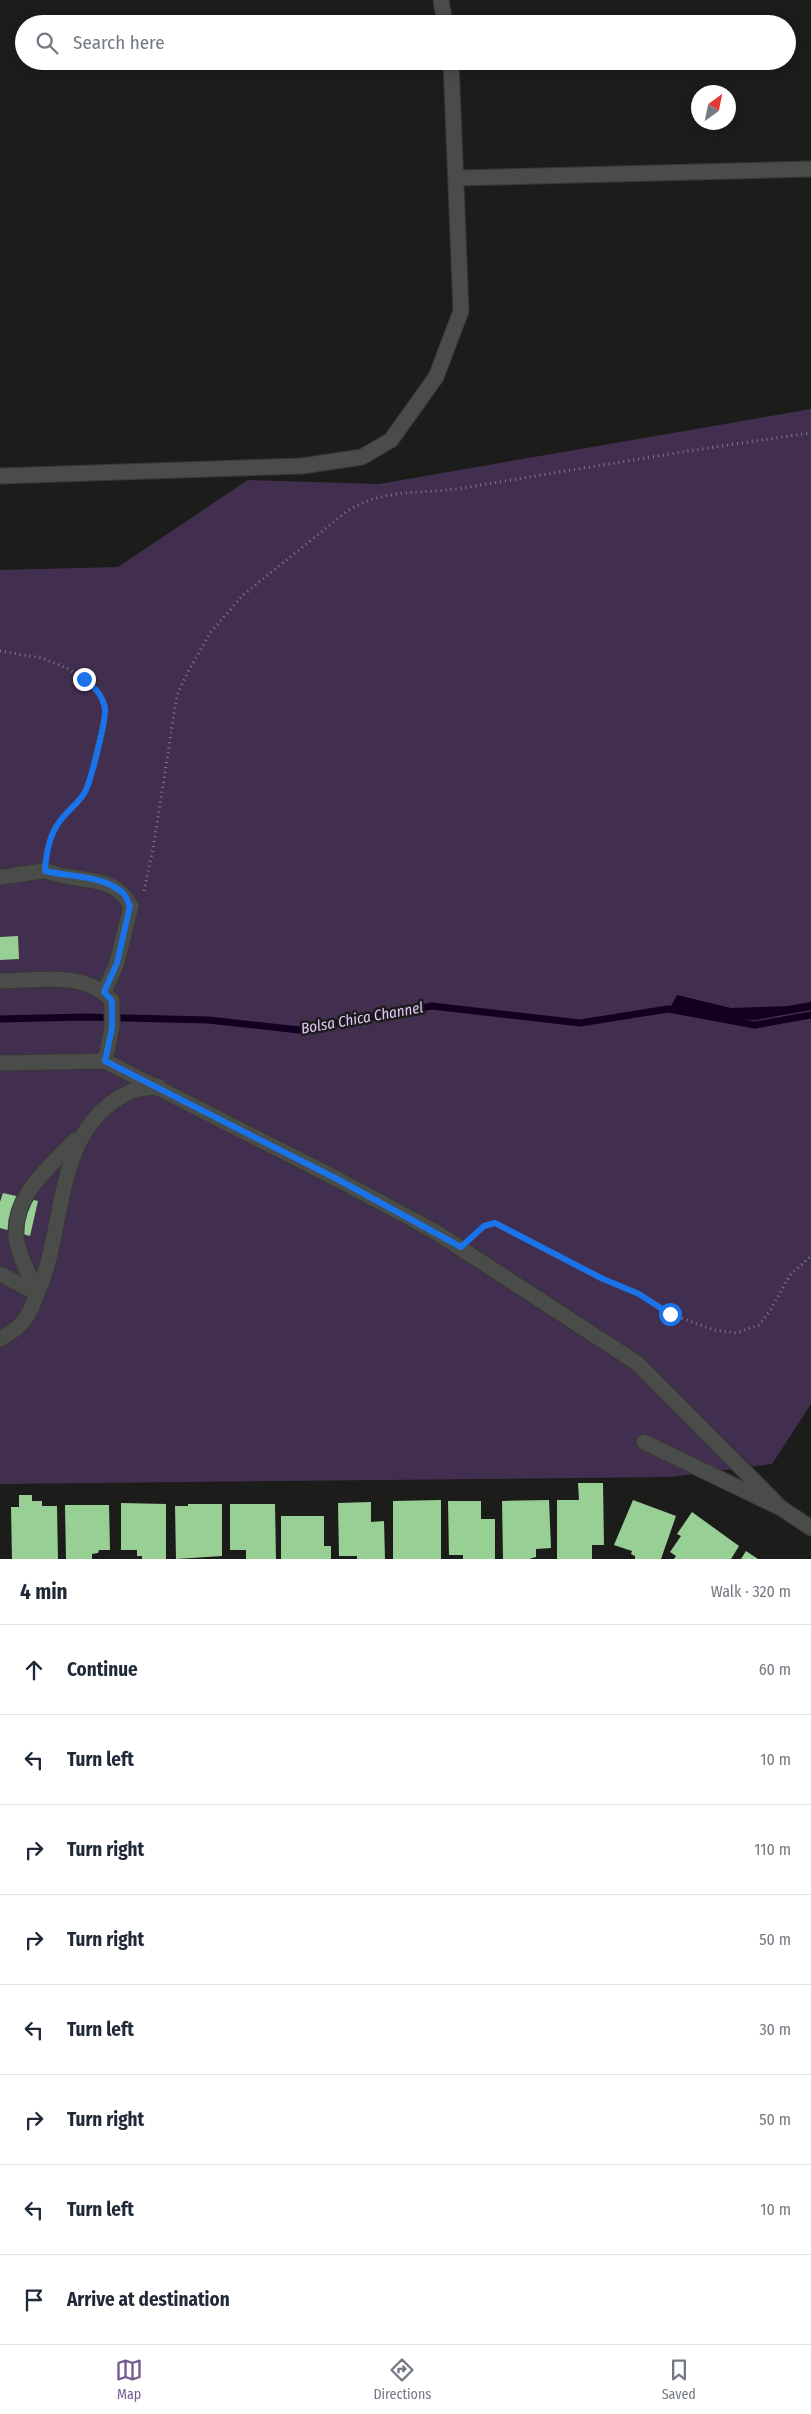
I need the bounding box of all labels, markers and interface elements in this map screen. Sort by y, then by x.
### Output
search box [15,15,796,70]
icon: search [33,29,61,57]
text: Search here [73,31,165,54]
north arrow [691,85,736,130]
route end [73,668,96,691]
water label: Bolsa Chica Channel [299,998,425,1038]
route start [659,1303,682,1326]
text: 4 min [20,1579,68,1605]
text: Walk · 320 m [711,1582,791,1601]
icon: ahead [20,1656,48,1684]
text: Continue [67,1658,138,1681]
text: 60 m [759,1660,791,1679]
icon: left [20,1746,48,1774]
text: Turn left [67,1748,134,1771]
text: 10 m [760,1750,791,1769]
icon: right [20,1836,48,1864]
text: Turn right [67,1838,144,1861]
text: 110 m [754,1840,791,1859]
icon: right [20,1926,48,1954]
text: Turn right [67,1928,144,1951]
text: 50 m [759,1930,791,1949]
icon: left [20,2016,48,2044]
text: Turn left [67,2018,134,2041]
text: 30 m [759,2020,791,2039]
icon: right [20,2106,48,2134]
text: Turn right [67,2108,144,2131]
text: 50 m [759,2110,791,2129]
icon: left [20,2196,48,2224]
text: Turn left [67,2198,134,2221]
text: 10 m [760,2200,791,2219]
icon: arrive [20,2286,48,2314]
text: Arrive at destination [67,2288,230,2311]
tab: Map [115,2356,143,2403]
tab: Directions [373,2356,431,2403]
tab: Saved [662,2356,696,2403]

